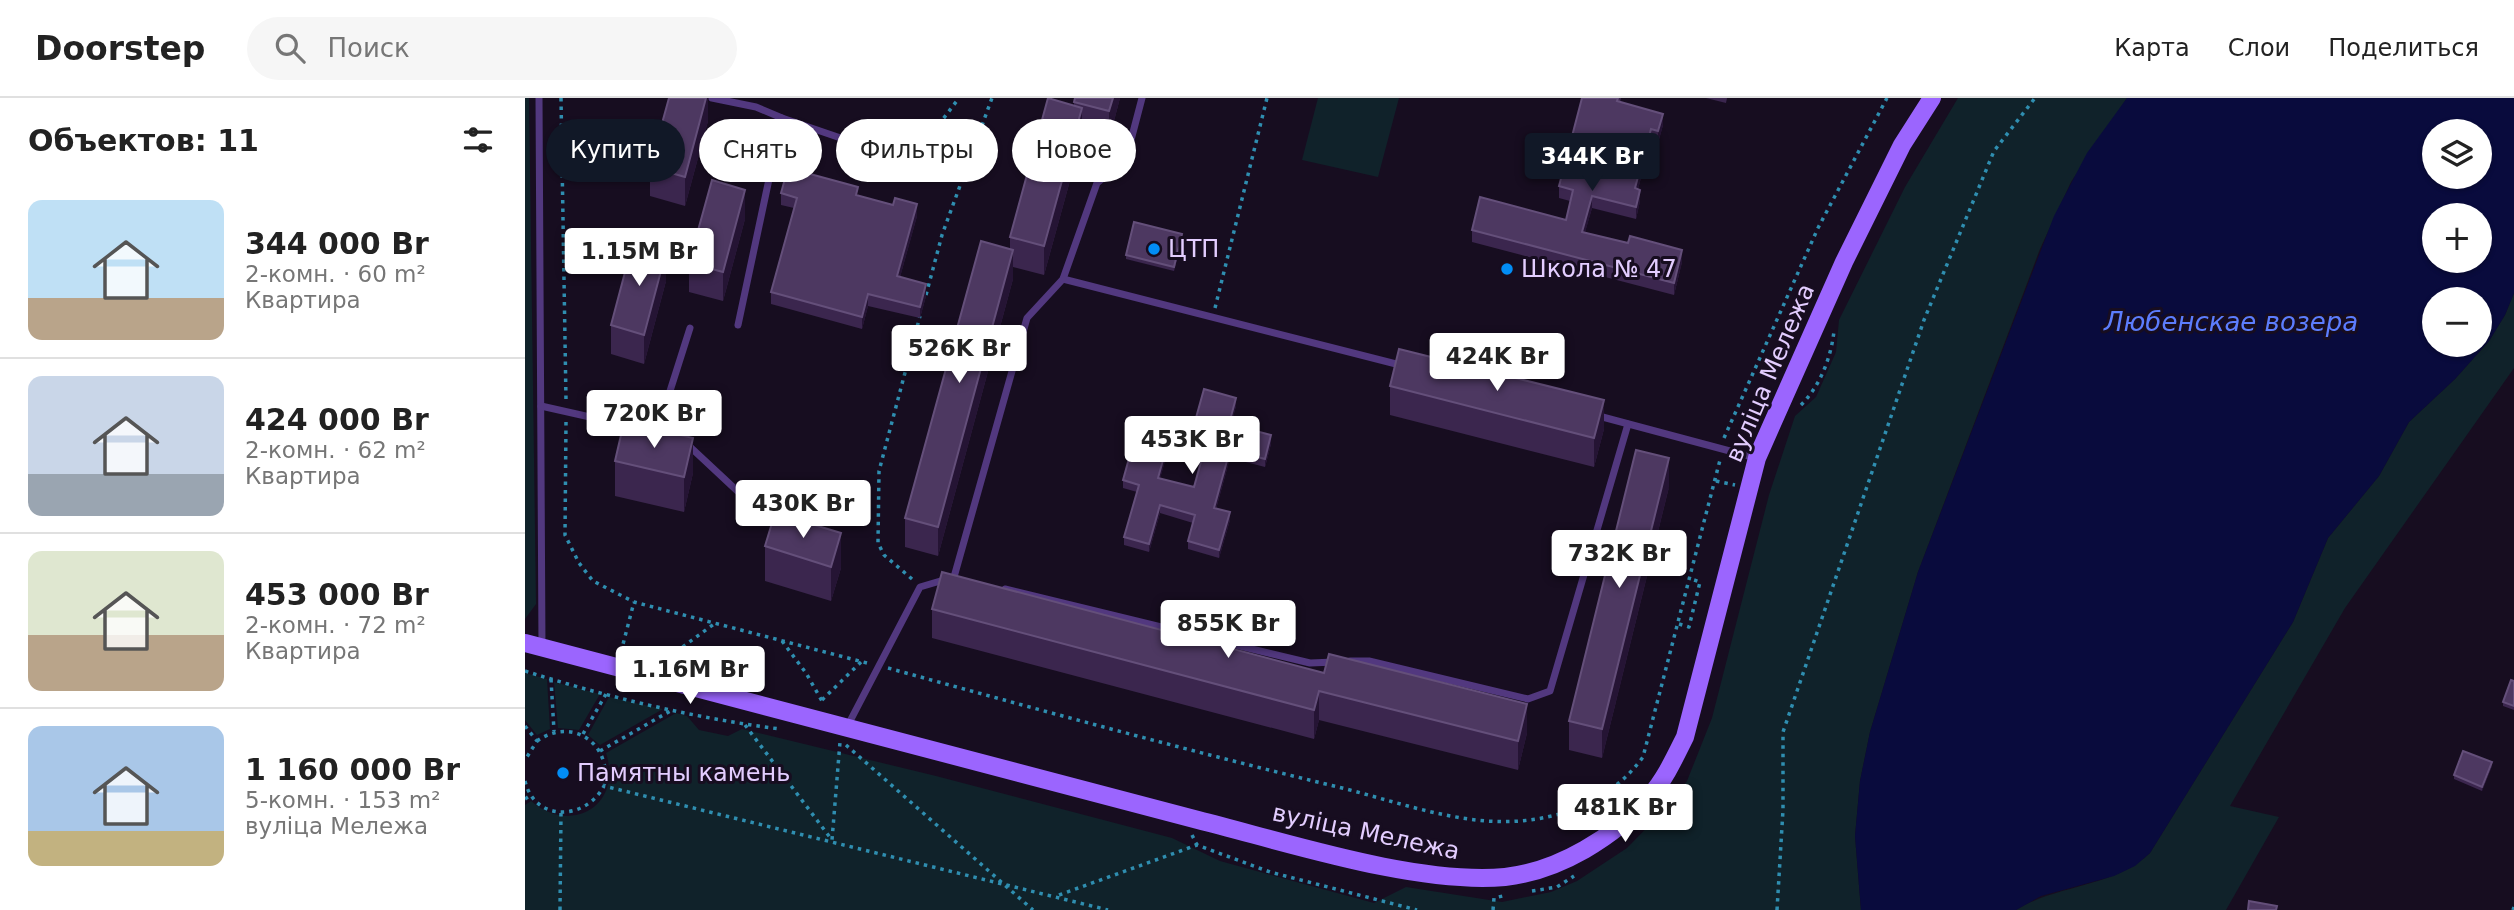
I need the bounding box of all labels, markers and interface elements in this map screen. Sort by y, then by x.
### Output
search box [247,17,737,80]
text: Doorstep [35,29,205,68]
icon: search [271,29,309,67]
text: Поиск [327,33,410,63]
text: Карта [2114,34,2190,62]
text: Слои [2228,34,2290,62]
text: Поделиться [2328,34,2479,62]
chip: Купить [546,119,685,182]
chip: Снять [699,119,822,182]
chip: Фильтры [836,119,998,182]
chip: Новое [1012,119,1136,182]
map controls [2422,119,2492,357]
button: layers [2422,119,2492,189]
icon: filters [459,121,497,159]
text: Объектов: 11 [28,123,259,158]
pin: 344K Br [1527,134,1657,193]
text: 344K Br [1541,143,1643,169]
button: + [2422,203,2492,273]
text: 344 000 Br [245,226,429,261]
icon: home [84,228,168,312]
pin: 1.15M Br [567,228,711,288]
place label: ЦТП [1168,235,1219,263]
text: 1.15M Br [581,238,697,264]
marker: ЦТП [1146,241,1162,257]
place label: Школа № 47 [1521,255,1677,283]
text: 2-комн. · 60 m² [245,261,426,287]
marker: Школа № 47 [1499,261,1515,277]
street label: вуліца Мележа [1720,280,1820,466]
text: Квартира [245,287,361,313]
button: − [2422,287,2492,357]
water label: Любенскае возера [2103,307,2358,337]
pin: 526K Br [894,326,1024,385]
pin: 424K Br [1432,334,1562,393]
text: 526K Br [908,335,1010,361]
text: 424K Br [1446,343,1548,369]
pin: 720K Br [589,390,719,450]
text: 720K Br [603,400,705,426]
text: 424 000 Br [245,402,429,437]
icon: home [84,404,168,488]
pin: 453K Br [1127,416,1257,476]
text: 453K Br [1141,426,1243,452]
text: 2-комн. · 62 m² [245,437,426,463]
text: Квартира [245,463,361,489]
pin: 430K Br [738,480,868,540]
text: 430K Br [752,490,854,516]
pin: 732K Br [1554,531,1684,590]
text: 732K Br [1568,540,1670,566]
text: 453 000 Br [245,577,429,612]
icon: home [84,579,168,663]
pin: 855K Br [1163,601,1293,660]
text: 855K Br [1177,610,1279,636]
text: 2-комн. · 72 m² [245,612,426,638]
text: Квартира [245,638,361,664]
pin: 1.16M Br [618,646,762,706]
text: 1.16M Br [632,656,748,682]
text: 1 160 000 Br [245,752,460,787]
icon: home [84,754,168,838]
place label: Памятны камень [577,759,790,787]
marker: Памятны камень [555,765,571,781]
pin: 481K Br [1560,784,1690,844]
text: 5-комн. · 153 m² [245,787,440,813]
text: 481K Br [1574,794,1676,820]
street label: вуліца Мележа [1270,798,1462,866]
text: вуліца Мележа [245,813,428,839]

